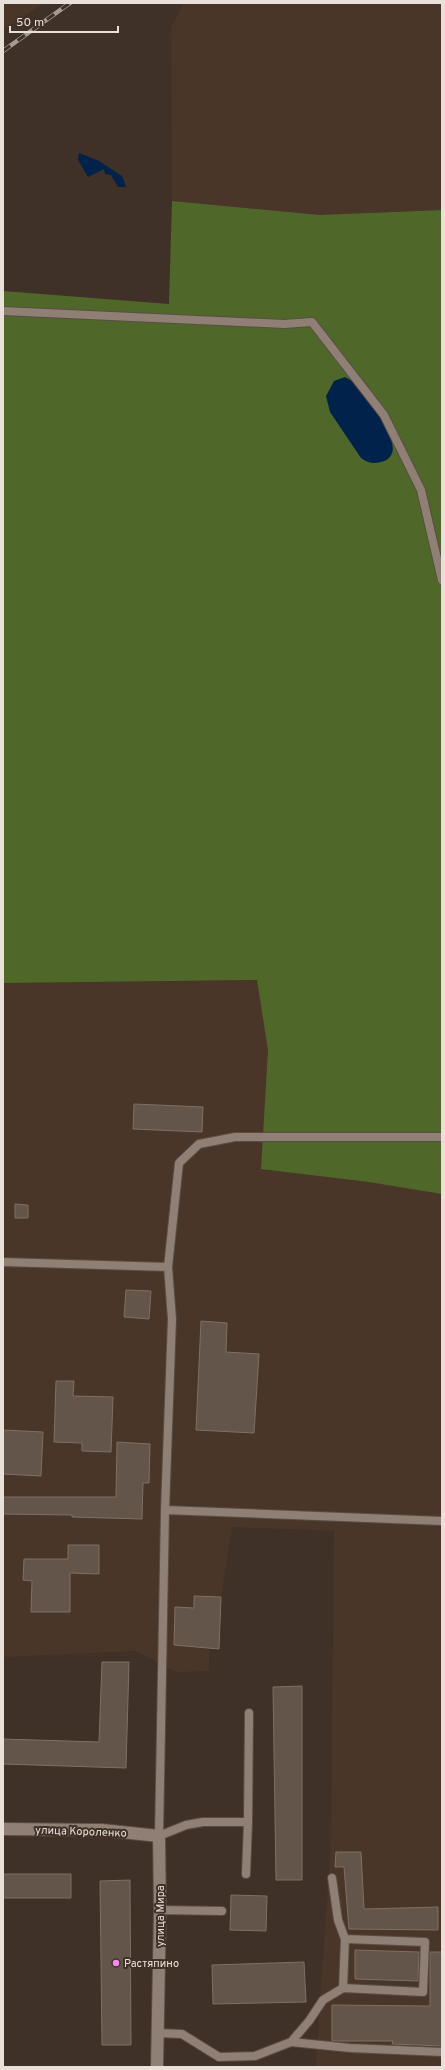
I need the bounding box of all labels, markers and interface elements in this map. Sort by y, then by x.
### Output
scale bar [10,8,118,34]
text: 50 m [16,15,44,31]
street label: улица Короленко [35,1823,127,1841]
street label: улица Мира [154,1885,168,1947]
place label: Растяпино [124,1957,179,1971]
marker: Растяпино [111,1958,121,1968]

